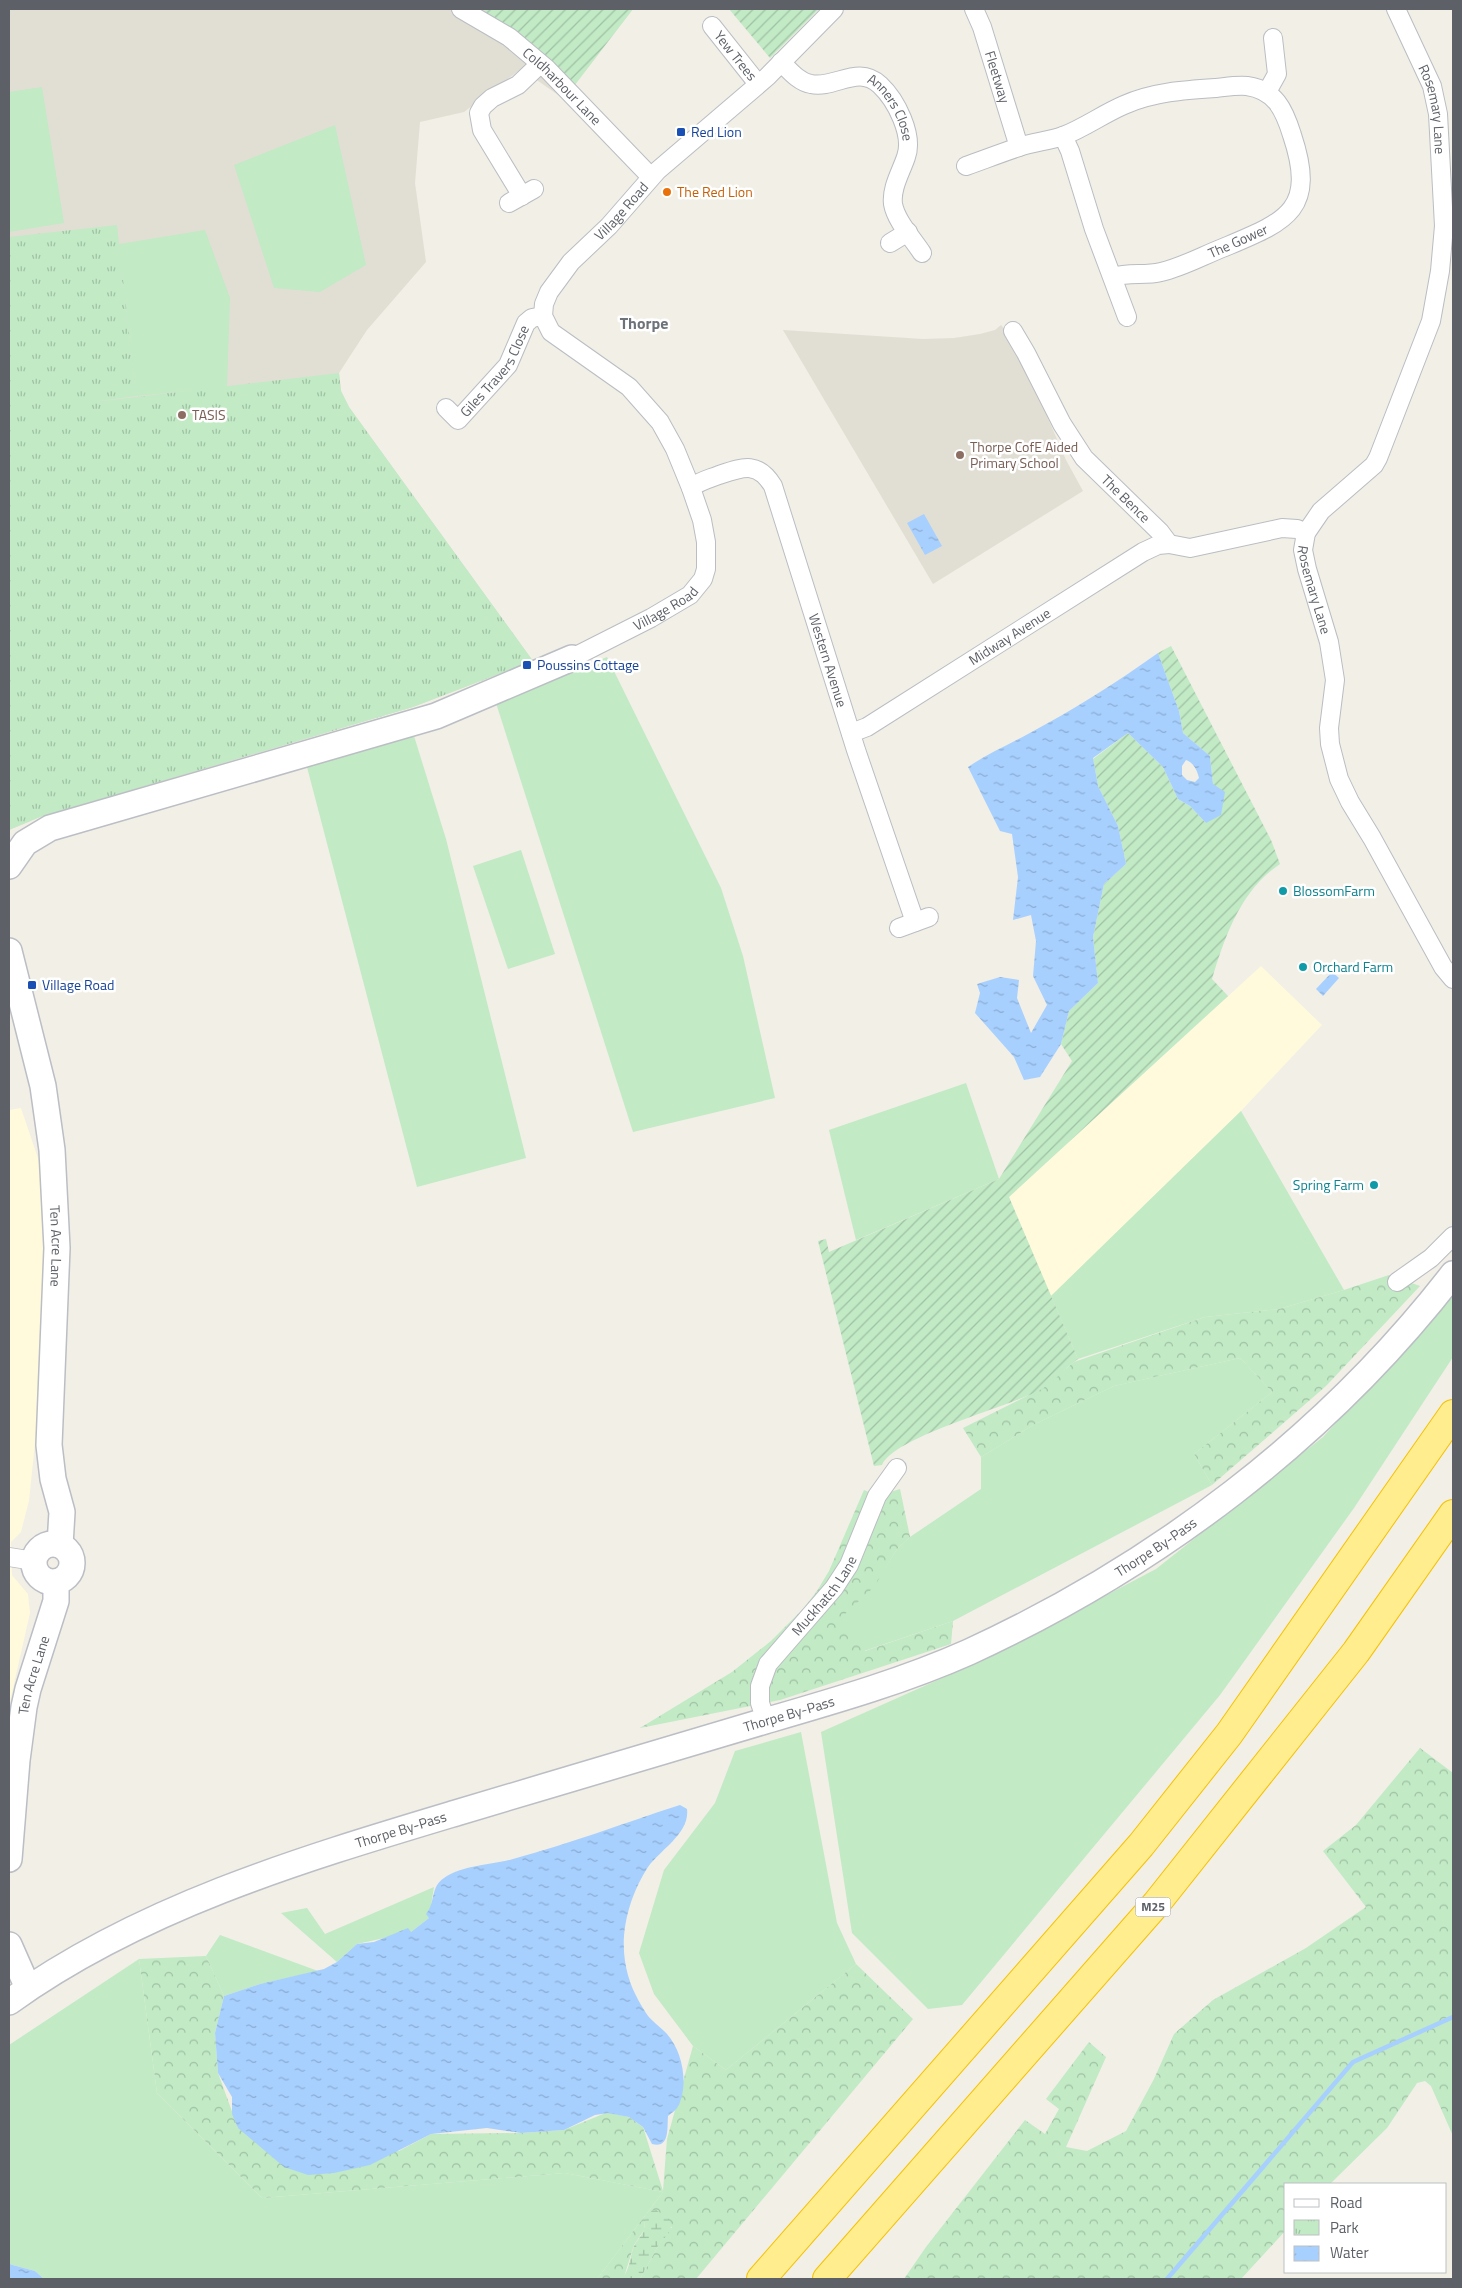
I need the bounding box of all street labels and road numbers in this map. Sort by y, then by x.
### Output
street label: Yew Trees [709,26,763,85]
street label: Coldharbour Lane [518,42,607,130]
street label: Fleetway [980,48,1016,106]
street label: Rosemary Lane [1413,61,1451,154]
street label: Anners Close [864,68,919,142]
street label: Village Road [589,177,653,245]
street label: The Gower [1205,218,1271,263]
street label: Giles Travers Close [455,322,534,421]
street label: The Bence [1097,469,1155,527]
street label: Rosemary Lane [1292,544,1337,636]
street label: Village Road [629,582,703,635]
street label: Midway Avenue [964,602,1054,670]
street label: Western Avenue [804,611,853,710]
street label: Ten Acre Lane [45,1205,68,1287]
street label: Thorpe By-Pass [1111,1512,1201,1582]
street label: Muckhatch Lane [786,1553,862,1640]
street label: Ten Acre Lane [12,1633,54,1716]
street label: Thorpe By-Pass [741,1690,837,1737]
street label: Thorpe By-Pass [352,1805,449,1853]
road number: M25 [1136,1898,1170,1916]

